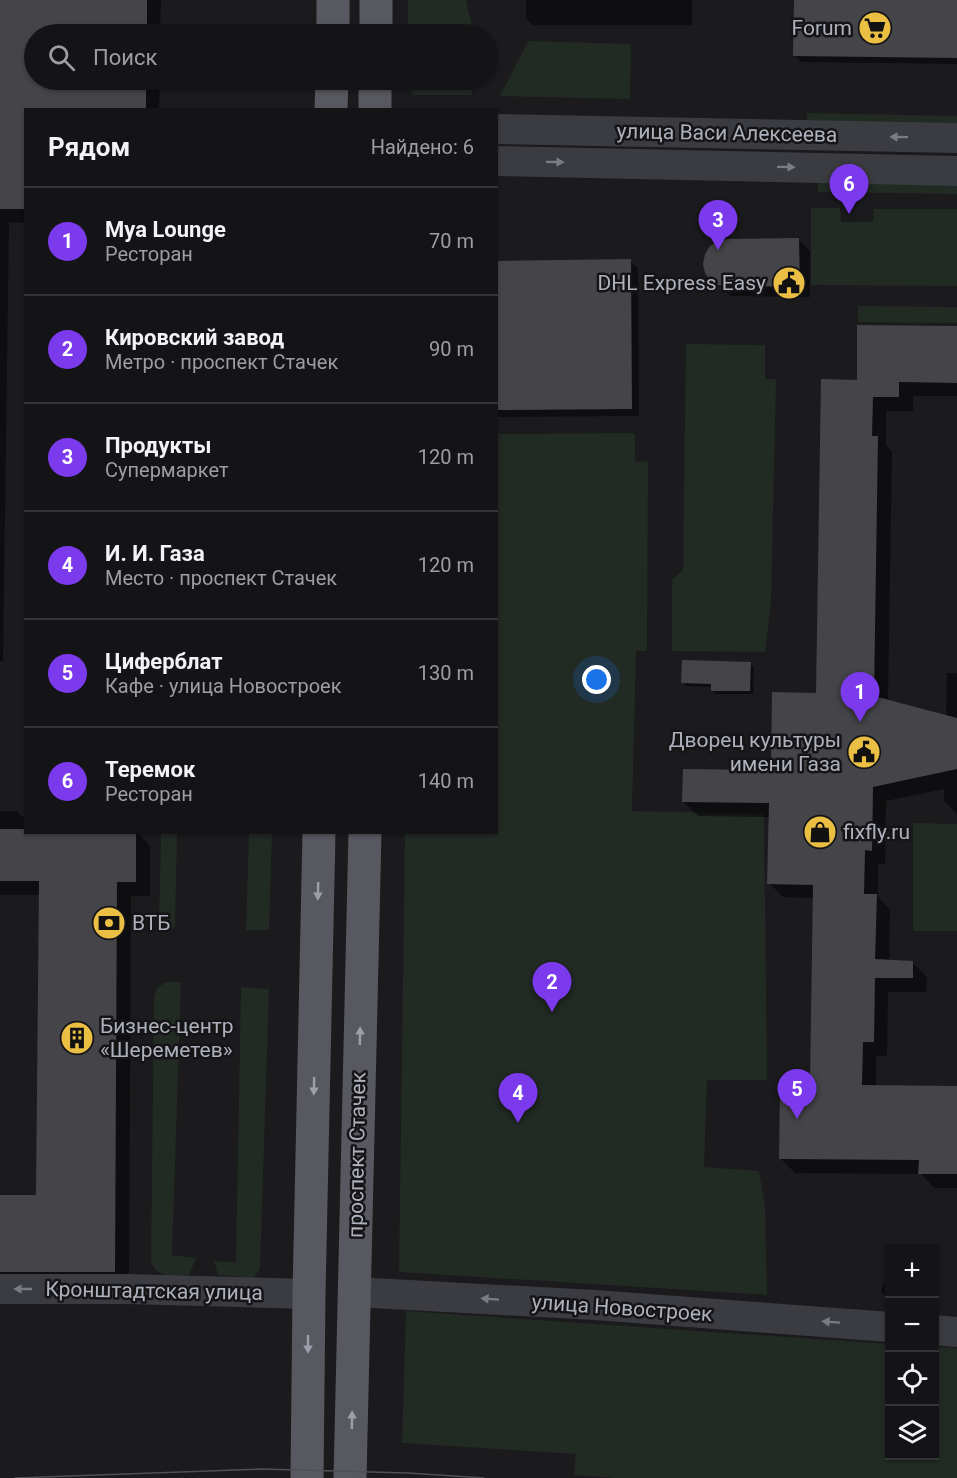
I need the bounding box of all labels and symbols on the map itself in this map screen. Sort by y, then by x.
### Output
supermarket icon: Forum [857,10,893,46]
place label: Forum [792,16,852,40]
street label: улица Васи Алексеева [616,119,838,147]
one-way arrow [889,132,908,142]
one-way arrow [545,157,564,167]
one-way arrow [777,162,796,172]
pin: 6 [830,164,868,214]
pin: 3 [698,200,738,250]
public building icon: DHL Express Easy [771,265,807,301]
place label: DHL Express Easy [597,271,766,295]
your location [582,665,611,694]
pin: 1 [840,672,880,722]
place label: Дворец культуры имени Газа [669,728,841,776]
public building icon: Дворец культуры имени Газа [846,734,882,770]
shop icon: fixfly.ru [802,814,838,850]
place label: fixfly.ru [843,820,910,844]
one-way arrow [313,881,323,900]
bank icon: ВТБ [91,905,127,941]
place label: ВТБ [132,911,171,935]
pin: 2 [532,962,572,1012]
place label: Бизнес-центр «Шереметев» [100,1014,234,1062]
building icon: Бизнес-центр «Шереметев» [59,1020,95,1056]
one-way arrow [355,1026,365,1045]
pin: 5 [778,1070,816,1119]
street label: проспект Стачек [344,1071,370,1238]
pin: 4 [498,1074,538,1123]
one-way arrow [309,1076,318,1095]
street label: Кронштадтская улица [45,1277,263,1305]
one-way arrow [13,1284,32,1294]
street label: улица Новостроек [531,1290,714,1326]
one-way arrow [480,1294,499,1304]
one-way arrow [822,1318,841,1327]
one-way arrow [303,1334,313,1353]
one-way arrow [347,1410,356,1429]

